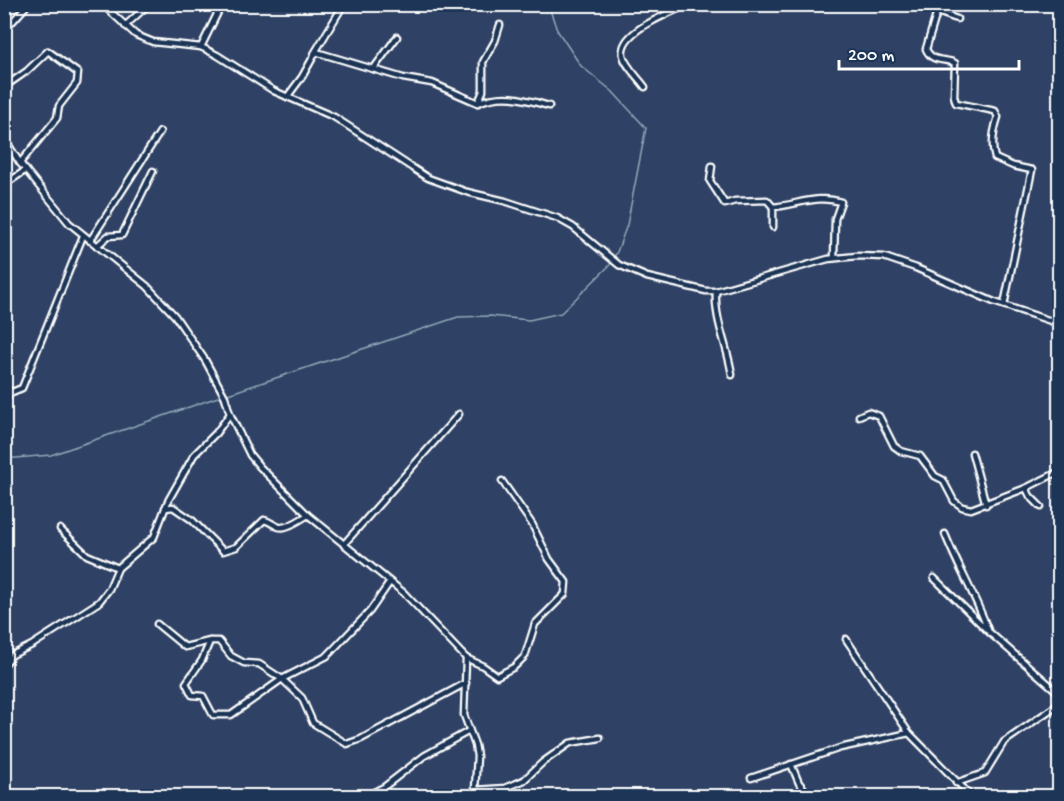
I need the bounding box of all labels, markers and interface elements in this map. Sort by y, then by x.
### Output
scale bar [839,33,1019,71]
text: 200 m [848,46,895,67]

